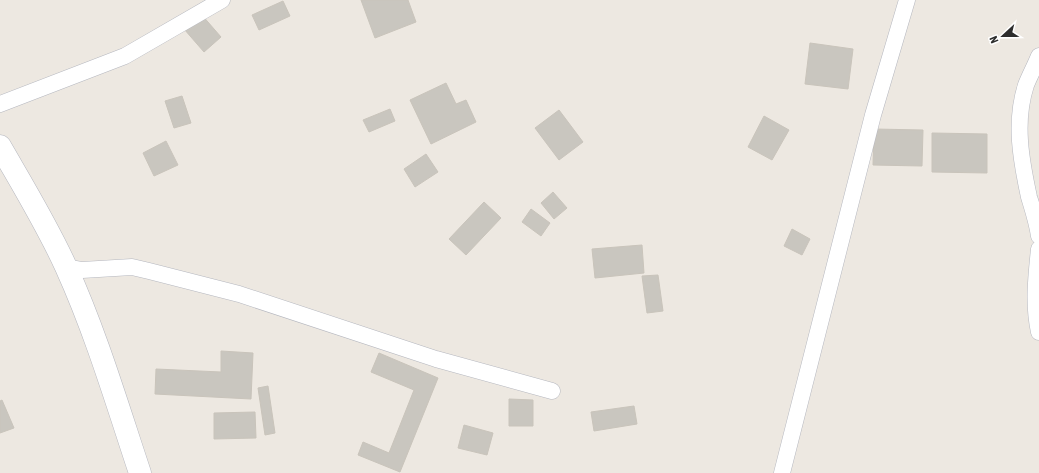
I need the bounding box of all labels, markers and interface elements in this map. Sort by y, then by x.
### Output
north arrow [983,16,1023,56]
text: N [987,34,1001,45]

